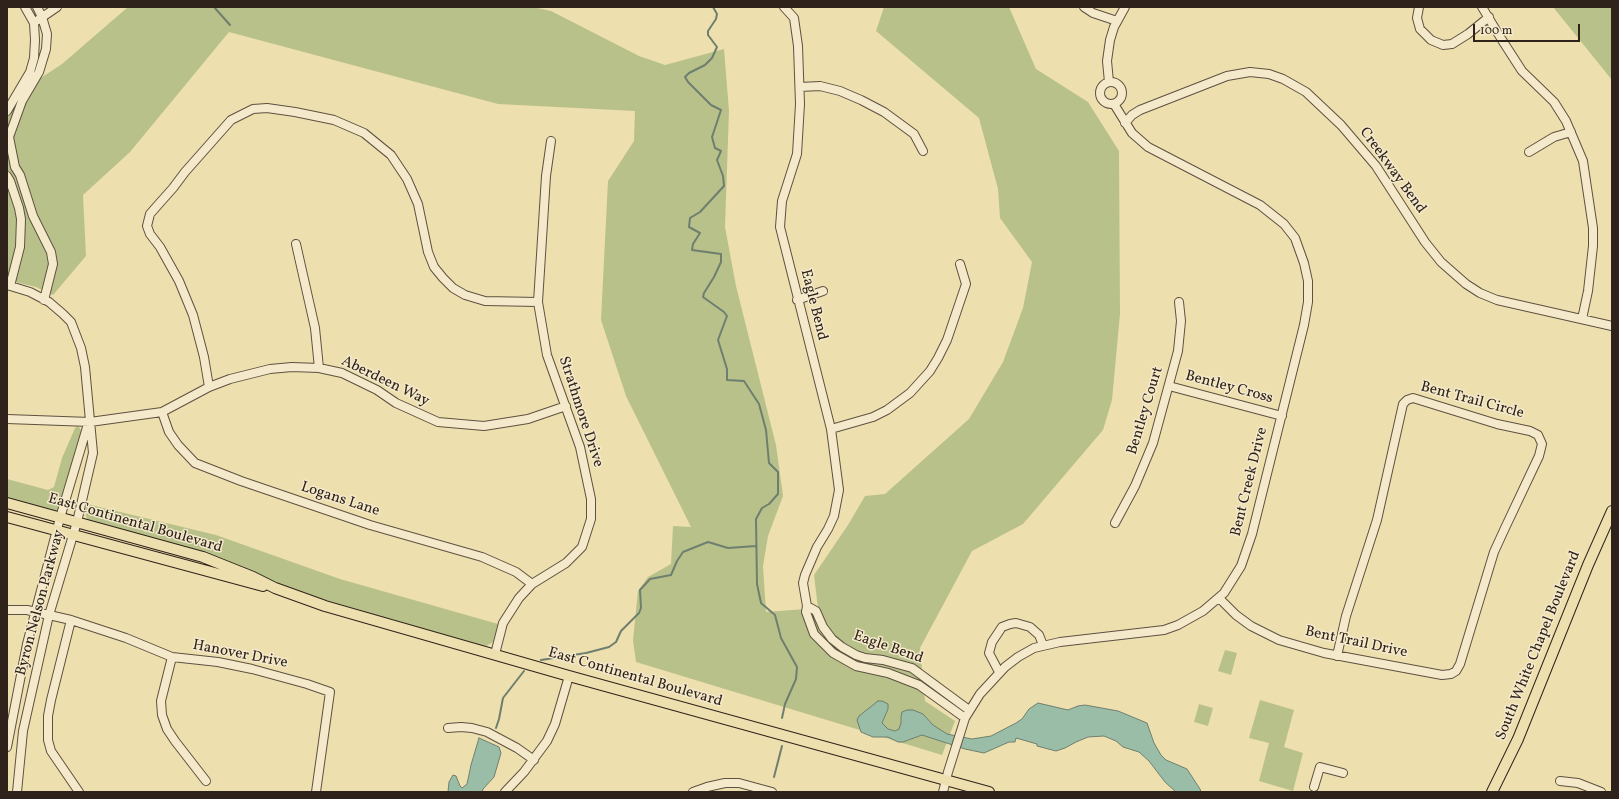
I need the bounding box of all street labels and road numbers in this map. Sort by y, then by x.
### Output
street label: Creekway Bend [1355,124,1429,218]
street label: Eagle Bend [795,268,831,342]
street label: Aberdeen Way [338,353,432,411]
street label: Strathmore Drive [554,354,606,470]
street label: Bentley Court [1124,365,1168,457]
street label: Bentley Cross [1183,368,1275,408]
street label: Bent Trail Circle [1418,379,1526,423]
street label: Bent Creek Drive [1228,426,1272,538]
street label: Logans Lane [298,479,382,521]
street label: East Continental Boulevard [46,491,224,557]
street label: Byron Nelson Parkway [13,528,69,678]
street label: South White Chapel Boulevard [1493,549,1585,743]
street label: Bent Trail Drive [1303,623,1409,663]
street label: Eagle Bend [851,628,925,668]
street label: Hanover Drive [191,637,289,673]
street label: East Continental Boulevard [546,645,724,711]

